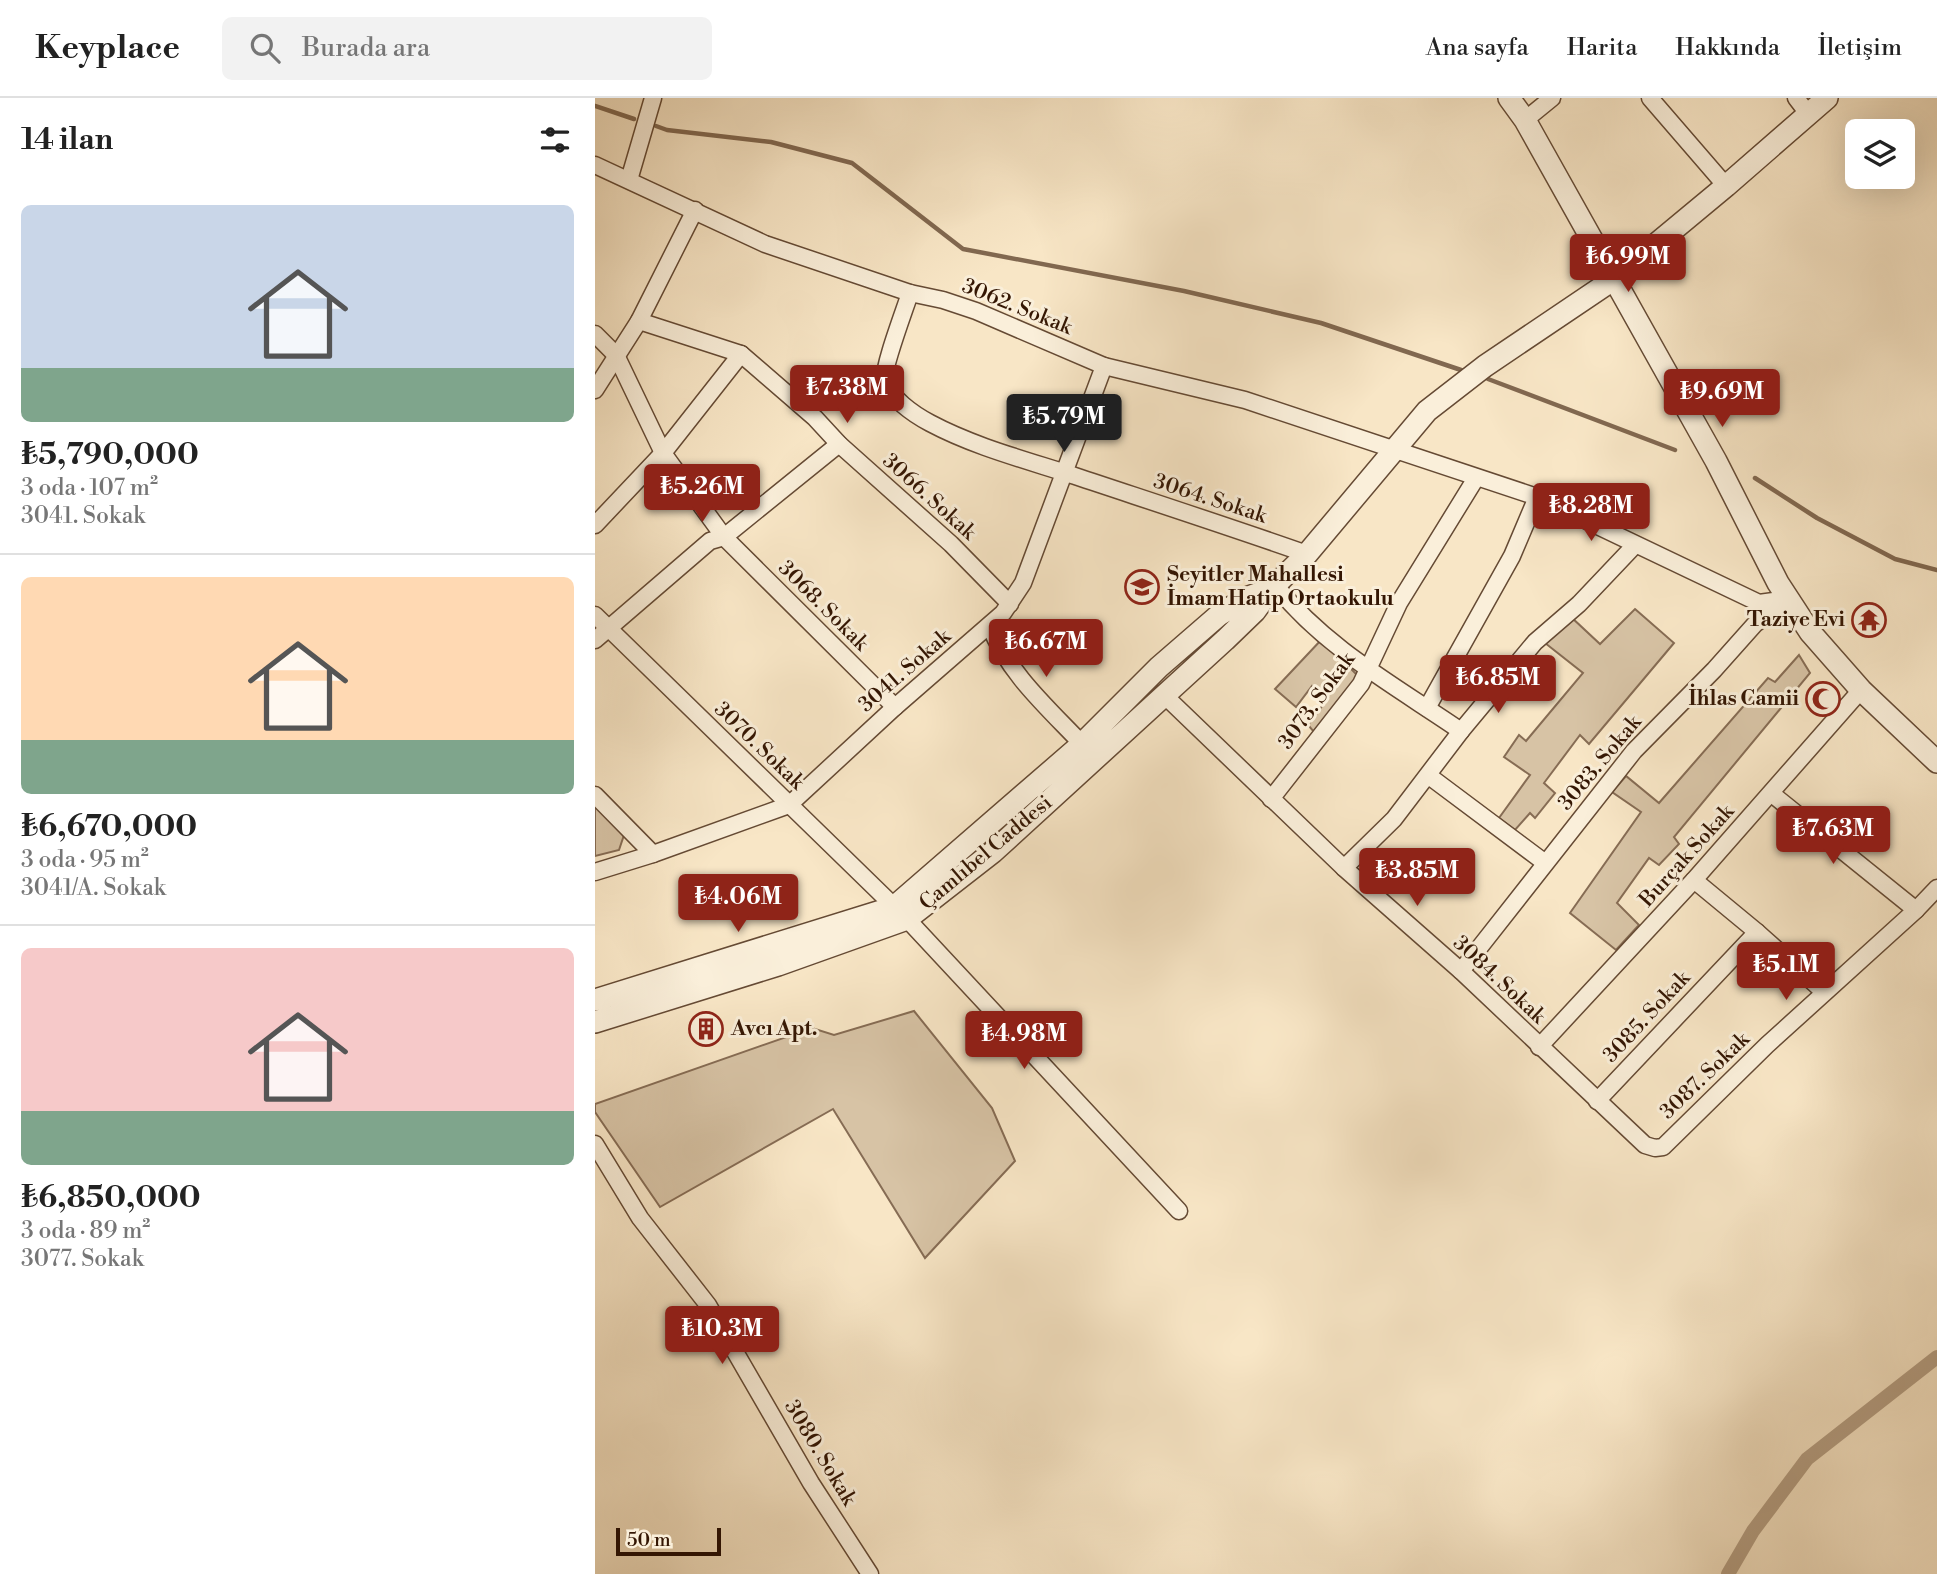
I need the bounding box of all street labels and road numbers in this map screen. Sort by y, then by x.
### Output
street label: 3062. Sokak [958,273,1077,341]
street label: 3066. Sokak [877,448,982,547]
street label: 3064. Sokak [1150,469,1271,530]
street label: 3068. Sokak [772,555,874,657]
street label: 3041. Sokak [854,623,957,718]
street label: 3073. Sokak [1273,647,1361,755]
street label: 3070. Sokak [708,697,810,796]
street label: 3083. Sokak [1553,709,1648,816]
street label: Çamlıbel Caddesi [914,790,1058,916]
street label: Burçak Sokak [1633,799,1741,913]
street label: 3084. Sokak [1447,930,1552,1030]
street label: 3085. Sokak [1598,965,1697,1068]
street label: 3087. Sokak [1655,1026,1756,1125]
street label: 3080. Sokak [778,1396,862,1511]

